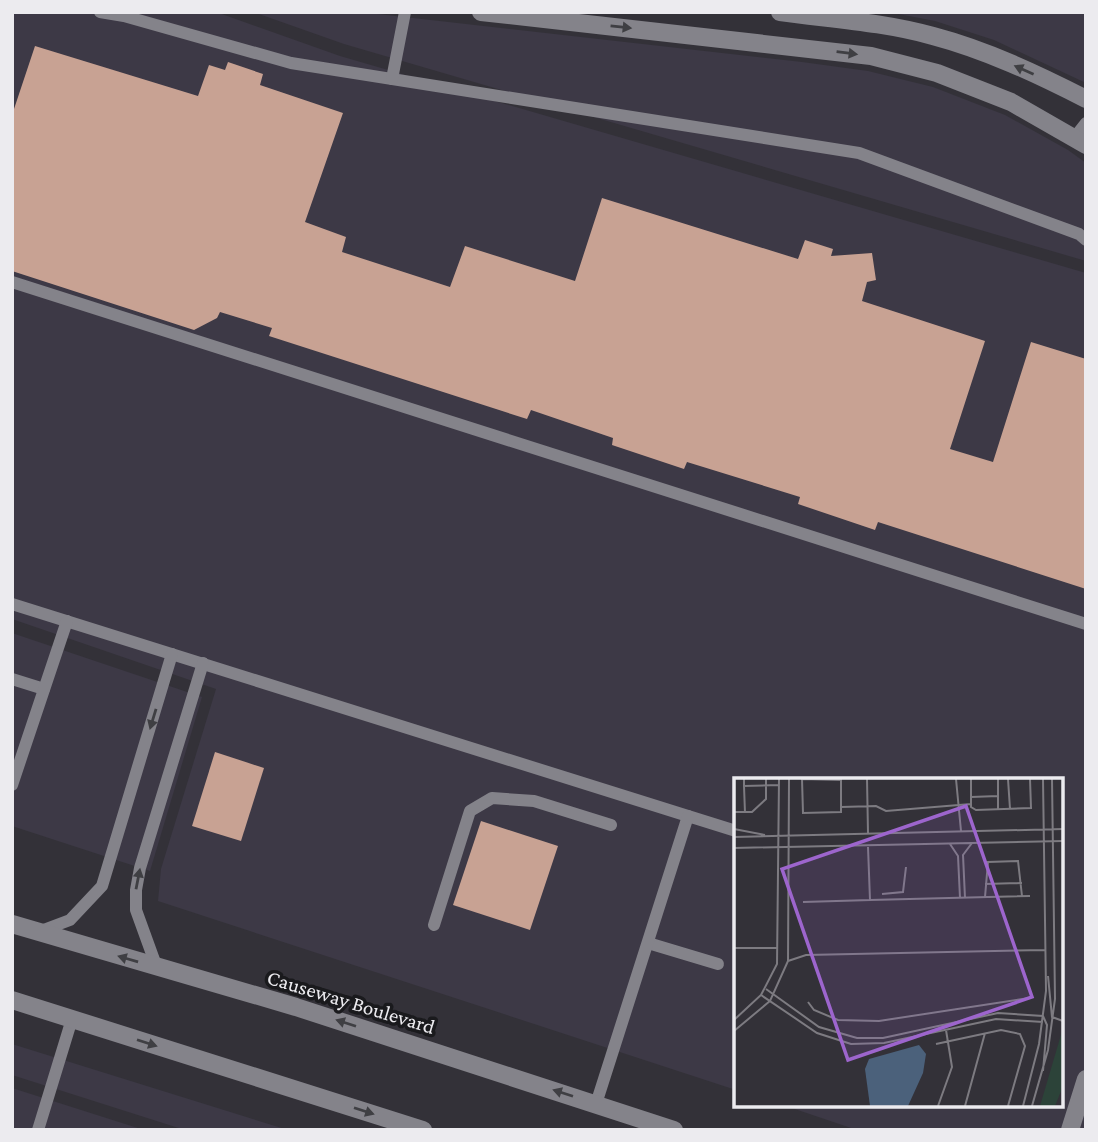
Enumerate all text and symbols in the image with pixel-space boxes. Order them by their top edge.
one-way arrow [611,22,633,33]
one-way arrow [837,48,859,59]
one-way arrow [1014,64,1034,76]
one-way arrow [147,708,158,730]
inset map [734,778,1063,1107]
one-way arrow [133,868,144,890]
one-way arrow [117,954,138,964]
street label: Causeway Boulevard [264,965,438,1039]
one-way arrow [336,1017,357,1028]
one-way arrow [137,1038,158,1048]
one-way arrow [552,1087,573,1098]
one-way arrow [354,1106,375,1117]

